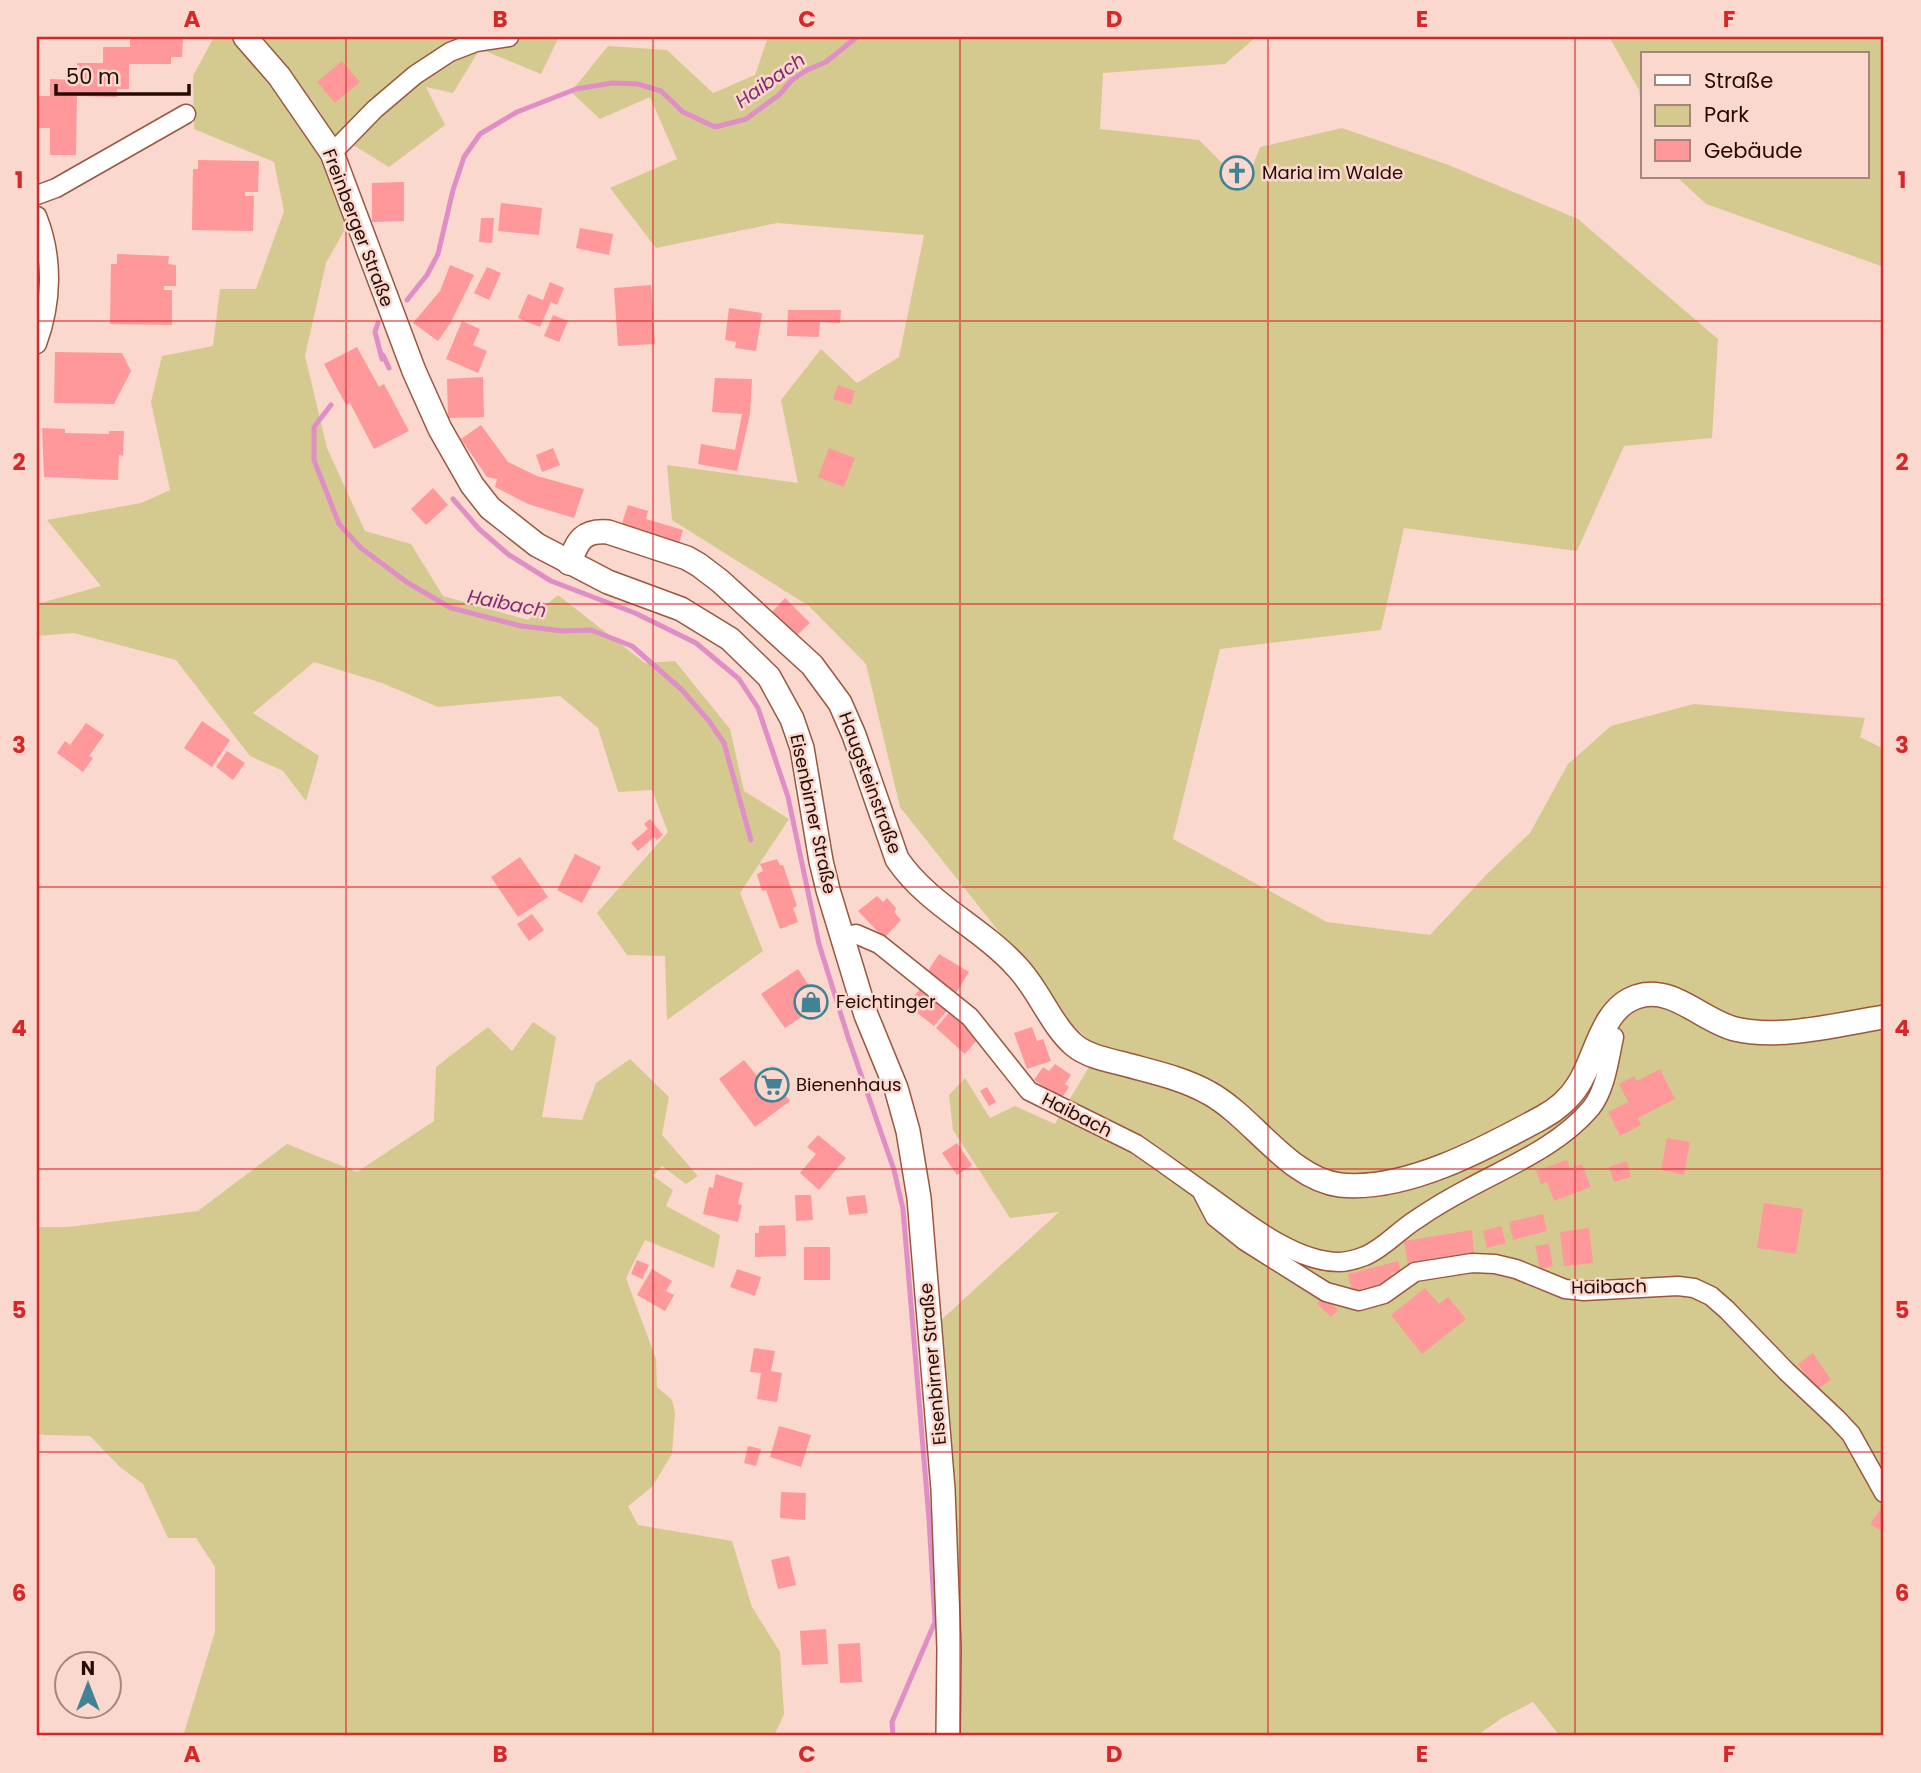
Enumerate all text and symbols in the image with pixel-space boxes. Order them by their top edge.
text: A [184,3,201,35]
text: B [492,3,508,35]
text: C [798,3,816,35]
text: D [1106,3,1122,35]
text: E [1416,3,1428,35]
text: F [1723,3,1735,35]
water label: Haibach [730,46,811,114]
scale bar [56,52,189,96]
legend [1641,52,1868,178]
text: 50 m [66,62,120,91]
text: Straße [1704,66,1773,95]
text: Park [1704,100,1749,129]
text: Gebäude [1704,136,1802,165]
street label: Freinberger Straße [317,145,400,310]
church icon: Maria im Walde [1218,154,1256,192]
place label: Maria im Walde [1262,160,1403,185]
text: 1 [15,164,23,196]
text: 1 [1898,164,1906,196]
text: 2 [12,446,26,478]
text: 2 [1895,446,1909,478]
water label: Haibach [465,583,549,624]
street label: Haugsteinstraße [833,708,908,857]
text: 3 [12,729,26,761]
text: 3 [1895,729,1909,761]
street label: Eisenbirner Straße [784,732,843,896]
shop icon: Feichtinger [792,983,830,1021]
place label: Feichtinger [836,989,936,1014]
text: 4 [11,1012,27,1044]
text: 4 [1894,1012,1910,1044]
supermarket icon: Bienenhaus [753,1066,791,1104]
place label: Bienenhaus [796,1072,901,1097]
street label: Haibach [1038,1086,1117,1143]
street label: Haibach [1571,1273,1647,1300]
street label: Eisenbirner Straße [913,1282,952,1446]
text: 5 [12,1294,26,1326]
text: 5 [1895,1294,1909,1326]
text: 6 [12,1577,26,1609]
text: 6 [1895,1577,1909,1609]
north arrow [52,1650,122,1720]
text: N [81,1655,95,1682]
text: A [184,1738,201,1770]
text: B [492,1738,508,1770]
text: C [798,1738,816,1770]
text: D [1106,1738,1122,1770]
text: E [1416,1738,1428,1770]
text: F [1723,1738,1735,1770]

